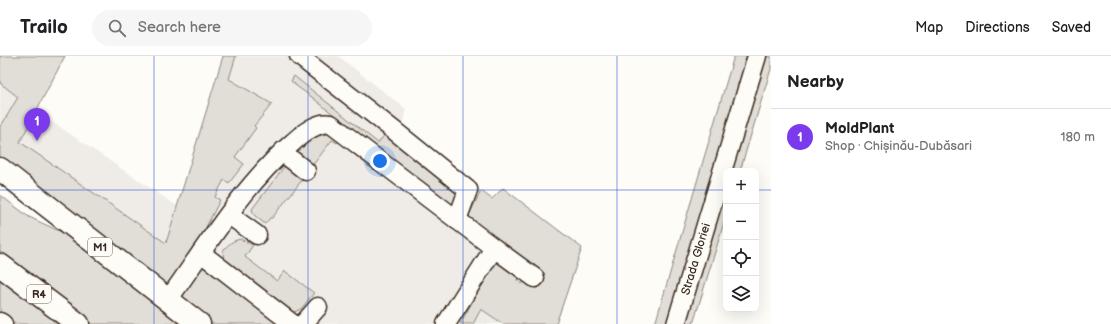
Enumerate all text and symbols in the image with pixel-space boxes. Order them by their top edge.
search box [92,10,372,46]
text: Trailo [20,16,68,39]
icon: search [106,17,128,39]
text: Search here [138,18,221,37]
text: Map [915,19,943,36]
text: Directions [965,19,1030,36]
text: Saved [1052,19,1091,36]
text: Nearby [787,72,844,92]
pin: 1 [24,108,50,141]
text: MoldPlant [825,119,894,138]
text: 1 [797,129,803,145]
text: 180 m [1060,129,1095,145]
text: Shop · Chișinău-Dubăsari [825,138,972,154]
your location [370,151,390,171]
map controls [723,168,759,312]
button: + [723,168,759,204]
button: − [723,204,759,240]
street label: Strada Gloriei [678,221,714,297]
road number: M1 [88,238,112,256]
button: locate [723,240,759,276]
button: layers [723,276,759,312]
road number: R4 [27,285,51,303]

